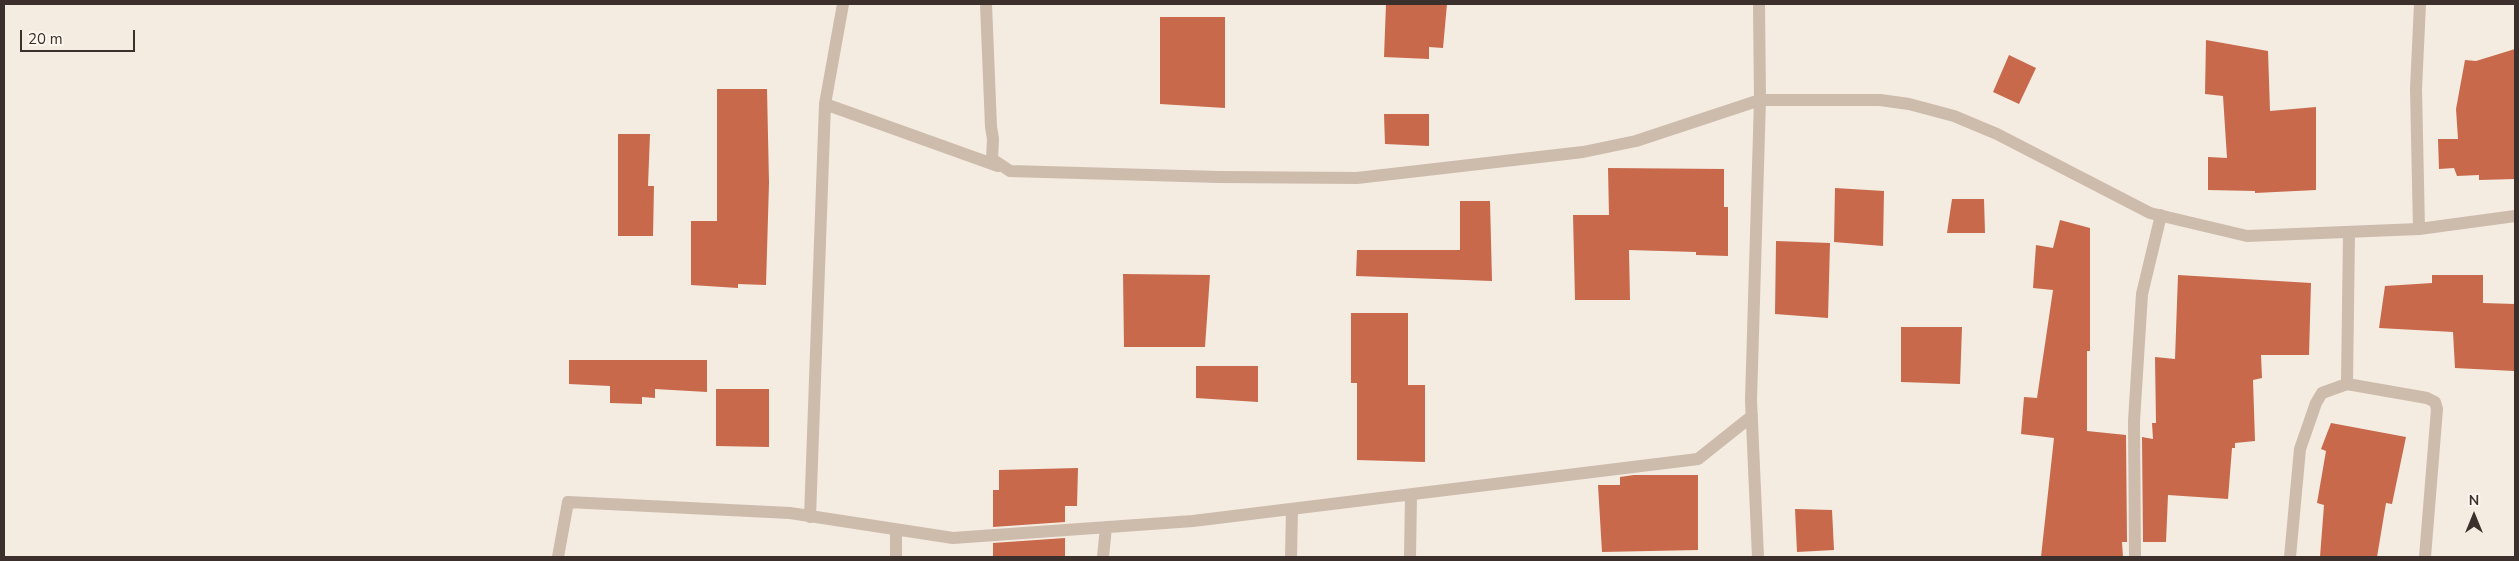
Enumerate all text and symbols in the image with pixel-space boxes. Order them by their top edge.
scale bar [22,20,138,52]
text: 20 m [28,29,63,49]
north arrow [2449,491,2499,541]
text: N [2469,491,2479,510]

